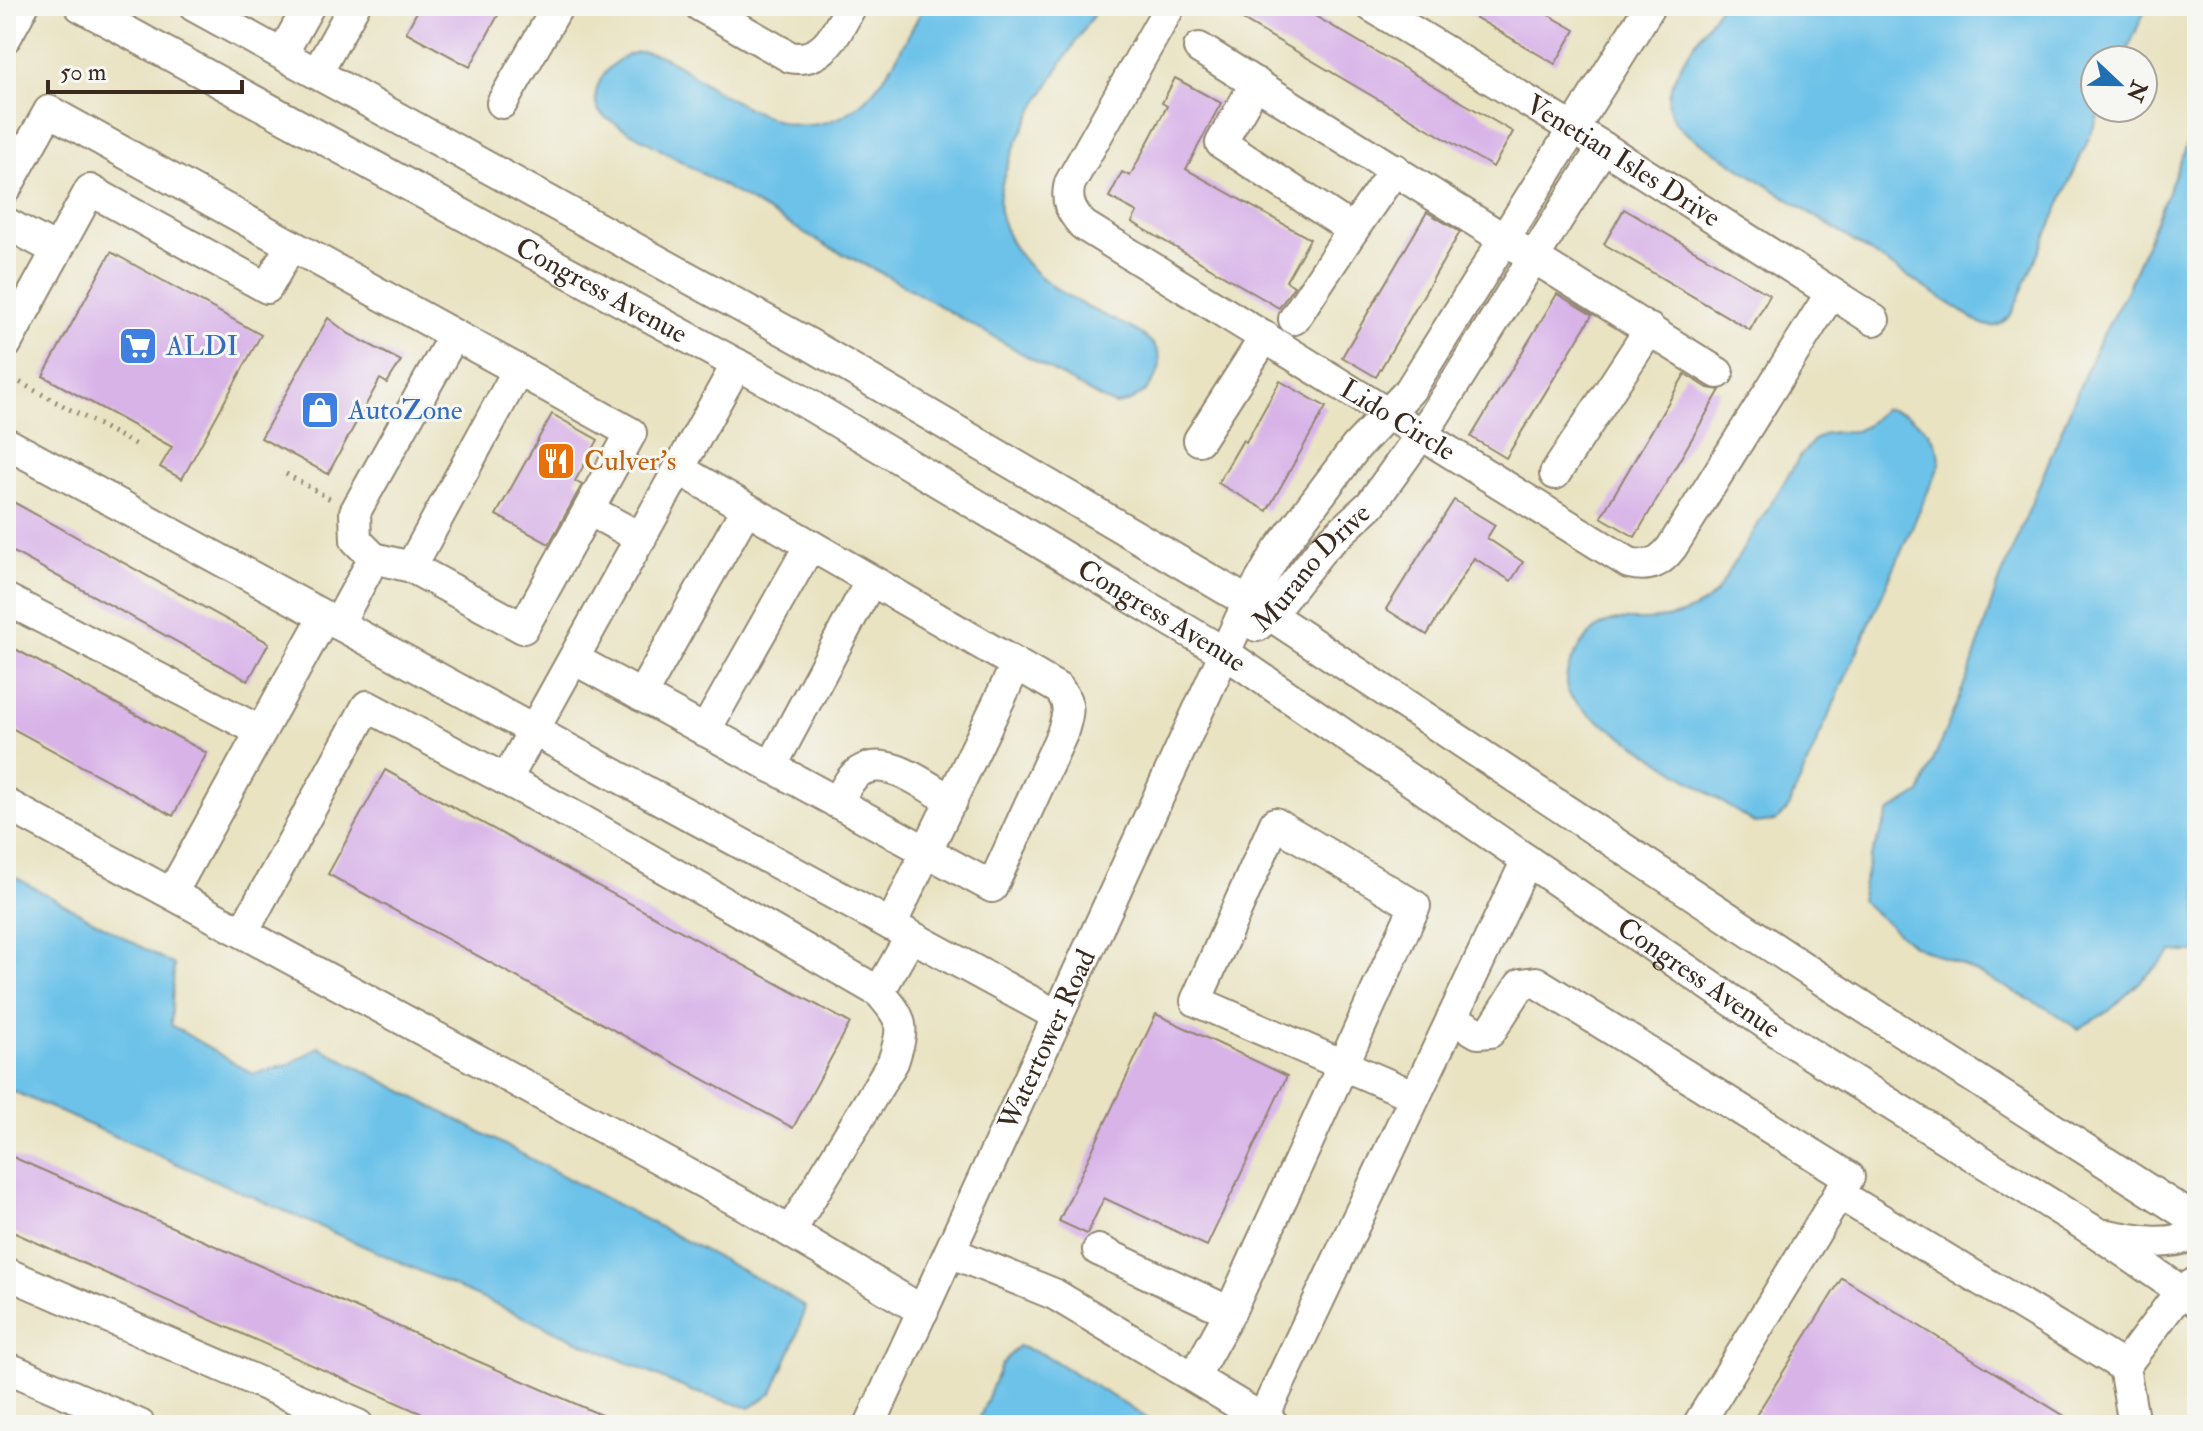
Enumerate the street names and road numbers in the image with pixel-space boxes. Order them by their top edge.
street label: Venetian Isles Drive [1520,87,1727,235]
street label: Congress Avenue [509,229,694,351]
street label: Lido Circle [1334,371,1462,469]
street label: Murano Drive [1245,496,1378,640]
street label: Congress Avenue [1071,552,1253,680]
street label: Congress Avenue [1610,910,1788,1046]
street label: Watertower Road [990,944,1104,1136]

